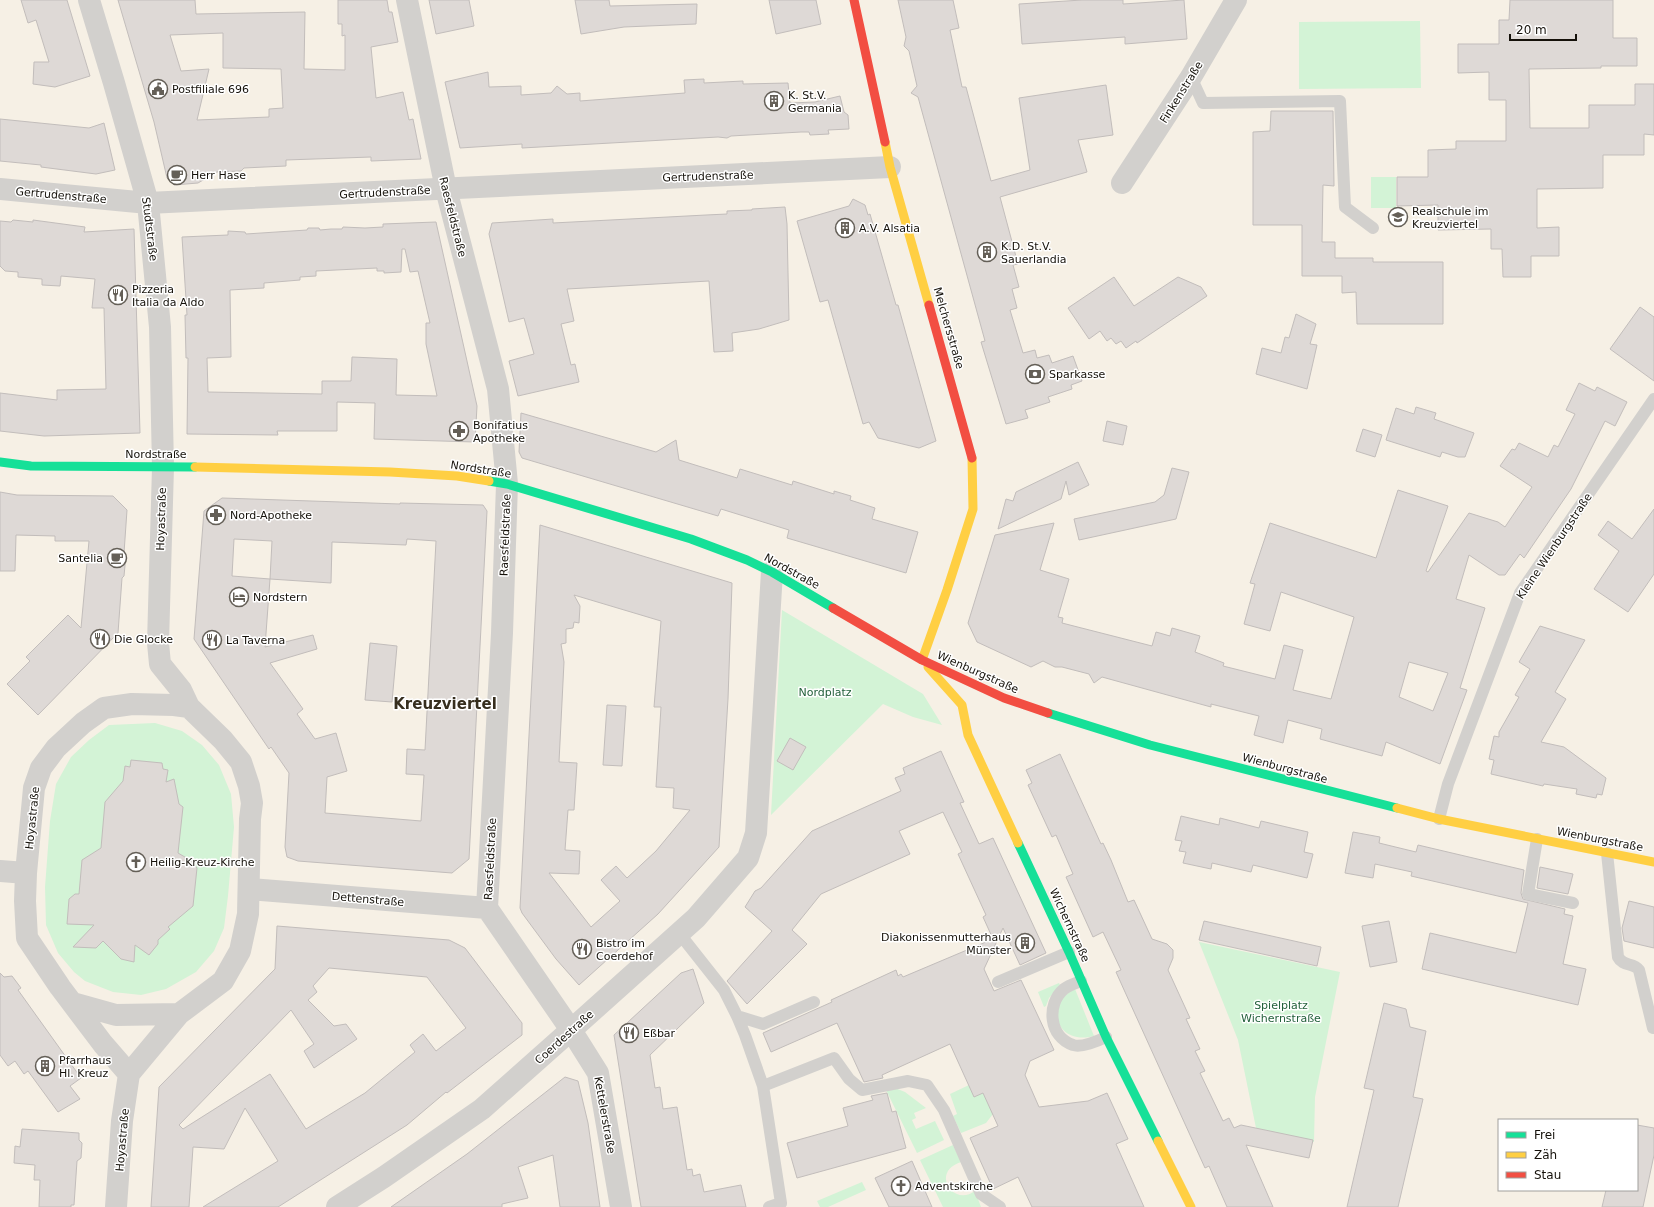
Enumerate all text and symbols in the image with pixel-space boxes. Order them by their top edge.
scale bar [1510,16,1576,42]
text: 20 m [1516,23,1547,37]
street label: Finkenstraße [1157,59,1206,126]
public building icon: Postfiliale 696 [147,78,169,100]
place label: Postfiliale 696 [172,83,249,96]
place label: K. St.V. Germania [788,89,842,115]
building icon: K. St.V. Germania [763,90,785,112]
cafe icon: Herr Hase [166,164,188,186]
street label: Gertrudenstraße [662,168,754,185]
place label: Herr Hase [191,169,246,182]
street label: Raesfeldstraße [436,176,469,259]
street label: Gertrudenstraße [339,184,431,201]
street label: Gertrudenstraße [15,185,107,206]
street label: Studtstraße [139,196,160,262]
place label: Realschule im Kreuzviertel [1412,205,1489,231]
school or university icon: Realschule im Kreuzviertel [1387,206,1409,228]
building icon: A.V. Alsatia [834,217,856,239]
place label: A.V. Alsatia [859,222,920,235]
place label: K.D. St.V. Sauerlandia [1001,240,1067,266]
building icon: K.D. St.V. Sauerlandia [976,241,998,263]
place label: Pizzeria Italia da Aldo [132,283,204,309]
restaurant icon: Pizzeria Italia da Aldo [107,284,129,306]
street label: Melchersstraße [931,286,966,371]
bank icon: Sparkasse [1024,363,1046,385]
place label: Sparkasse [1049,368,1106,381]
place label: Bonifatius Apotheke [473,419,528,445]
pharmacy icon: Bonifatius Apotheke [448,420,470,442]
street label: Nordstraße [125,448,187,461]
street label: Nordstraße [450,458,512,481]
street label: Hoyastraße [154,487,169,551]
street label: Kleine Wienburgstraße [1514,491,1595,602]
street label: Raesfeldstraße [498,493,513,576]
pharmacy icon: Nord-Apotheke [205,504,227,526]
place label: Nord-Apotheke [230,509,312,522]
cafe icon: Santelia [106,547,128,569]
street label: Nordstraße [762,551,822,592]
place label: Santelia [58,552,103,565]
hotel icon: Nordstern [228,586,250,608]
place label: Nordstern [253,591,307,604]
restaurant icon: Die Glocke [89,628,111,650]
restaurant icon: La Taverna [201,629,223,651]
place label: Die Glocke [114,633,173,646]
place label: La Taverna [226,634,285,647]
street label: Wienburgstraße [935,649,1021,696]
park label: Nordplatz [798,686,852,699]
district label: Kreuzviertel [393,695,497,713]
street label: Wienburgstraße [1241,751,1329,786]
street label: Hoyastraße [23,786,42,850]
street label: Raesfeldstraße [482,817,499,900]
street label: Wienburgstraße [1556,825,1644,854]
church icon: Heilig-Kreuz-Kirche [125,851,147,873]
place label: Heilig-Kreuz-Kirche [150,856,255,869]
street label: Wichernstraße [1047,886,1092,964]
street label: Dettenstraße [331,890,405,909]
place label: Diakonissenmutterhaus Münster [881,931,1011,957]
building icon: Diakonissenmutterhaus Münster [1014,932,1036,954]
place label: Bistro im Coerdehof [596,937,654,963]
restaurant icon: Bistro im Coerdehof [571,938,593,960]
park label: Spielplatz Wichernstraße [1241,999,1321,1025]
street label: Coerdestraße [532,1008,596,1067]
restaurant icon: Eßbar [618,1022,640,1044]
place label: Eßbar [643,1027,676,1040]
place label: Pfarrhaus Hl. Kreuz [59,1054,112,1080]
building icon: Pfarrhaus Hl. Kreuz [34,1055,56,1077]
street label: Kettelerstraße [591,1075,618,1155]
street label: Hoyastraße [113,1108,132,1172]
legend [1498,1119,1638,1191]
text: Frei [1534,1128,1555,1142]
text: Zäh [1534,1148,1557,1162]
text: Stau [1534,1168,1561,1182]
church icon: Adventskirche [890,1175,912,1197]
place label: Adventskirche [915,1180,993,1193]

